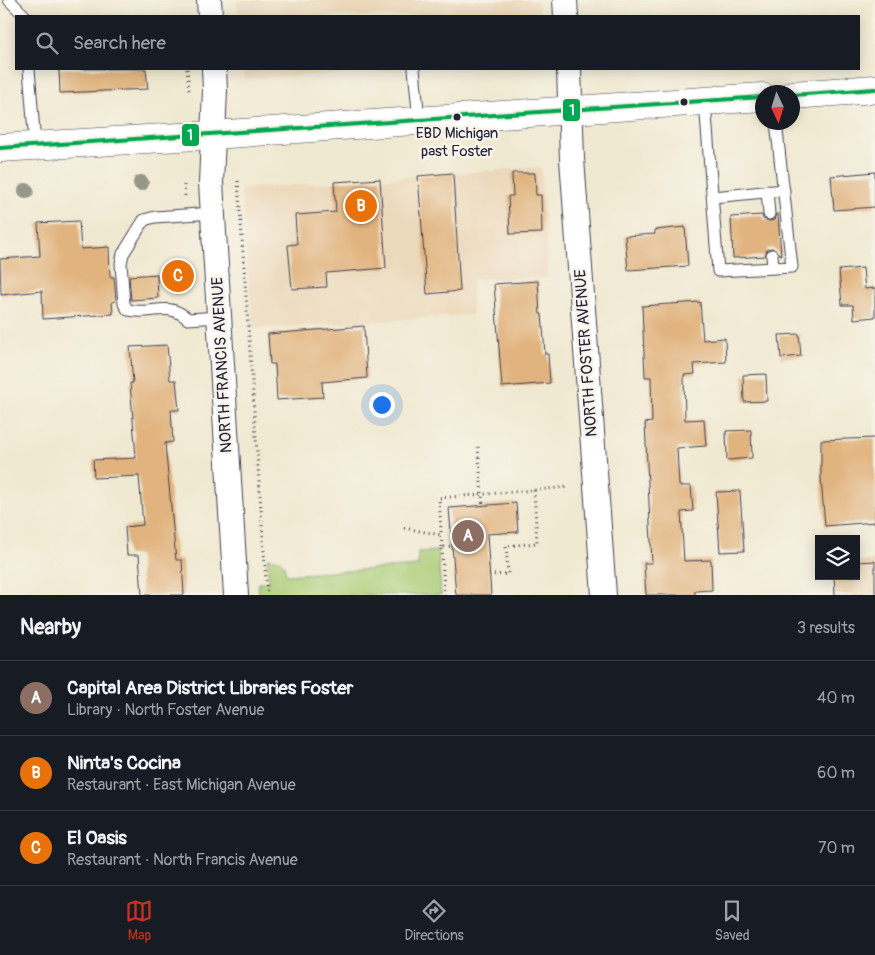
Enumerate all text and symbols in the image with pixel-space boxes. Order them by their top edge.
search box [15,15,860,70]
icon: search [33,29,61,57]
text: Search here [73,31,166,55]
north arrow [755,85,800,130]
unlabelled marker [679,97,689,107]
line badge: 1 [562,98,581,122]
text: 1 [569,102,575,119]
marker: EBD Michigan past Foster [452,112,462,122]
line badge: 1 [181,123,200,147]
place label: EBD Michigan past Foster [416,124,498,161]
text: 1 [187,127,193,144]
pin: B [345,187,377,225]
pin: C [162,257,194,295]
street label: NORTH FOSTER AVENUE [570,268,602,438]
street label: NORTH FRANCIS AVENUE [207,276,237,454]
your location [369,392,395,418]
pin: A [452,517,484,555]
map controls [815,535,860,580]
button: layers [815,535,860,580]
text: Nearby [20,614,81,641]
text: 3 results [797,618,855,638]
text: Capital Area District Libraries Foster [67,676,353,700]
text: A [31,688,41,708]
text: 40 m [817,688,855,708]
text: Library · North Foster Avenue [67,700,264,720]
text: Ninta's Cocina [67,751,181,775]
text: B [31,763,41,783]
text: 60 m [817,763,855,783]
text: Restaurant · East Michigan Avenue [67,775,296,795]
text: El Oasis [67,826,127,850]
text: C [31,838,41,858]
text: 70 m [818,838,855,858]
text: Restaurant · North Francis Avenue [67,850,298,870]
tab: Map [125,897,153,944]
tab: Directions [404,897,464,944]
tab: Saved [715,897,750,944]

